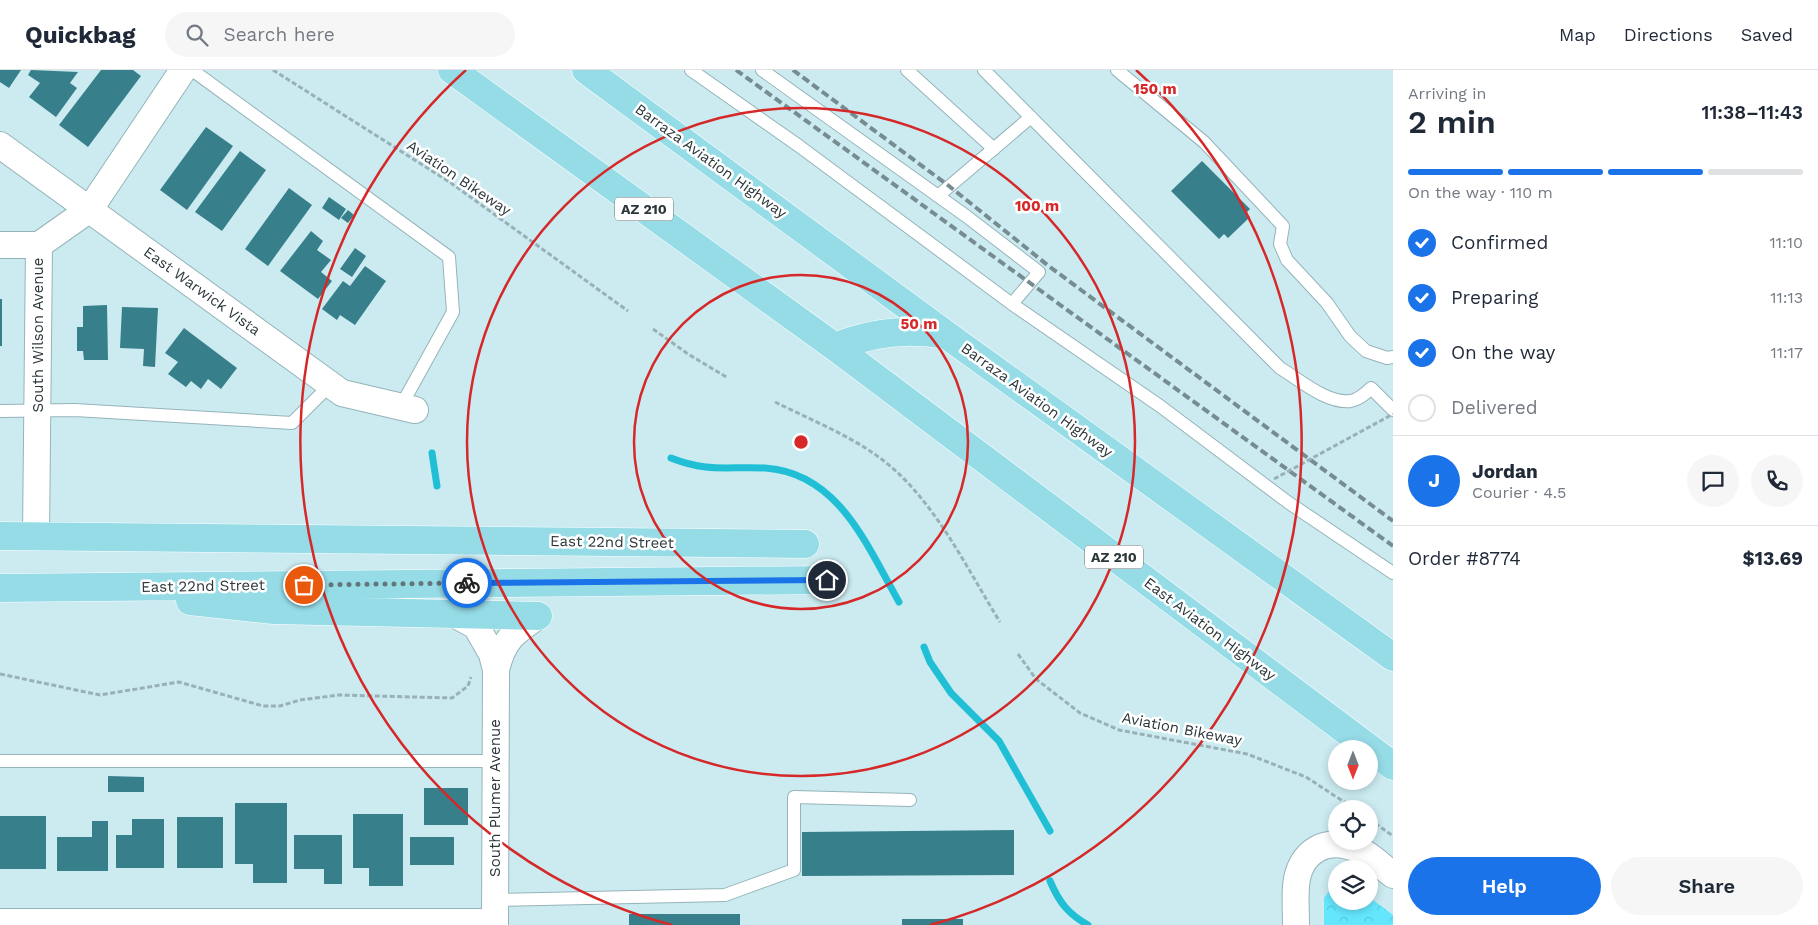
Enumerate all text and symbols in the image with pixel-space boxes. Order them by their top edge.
search box [165,12,515,57]
text: Quickbag [25,21,135,49]
icon: search [183,21,211,49]
text: Search here [223,23,335,46]
text: Map [1559,24,1596,45]
text: Directions [1624,24,1713,45]
text: Saved [1741,24,1793,45]
text: 150 m [1133,80,1177,98]
text: Arriving in [1408,84,1486,103]
street label: Barraza Aviation Highway [632,100,790,222]
text: 11:38–11:43 [1702,101,1803,124]
text: 2 min [1408,103,1496,141]
street label: Aviation Bikeway [404,137,515,220]
text: On the way · 110 m [1408,183,1553,202]
text: 100 m [1015,197,1059,215]
road number: AZ 210 [615,198,673,220]
icon: check [1408,229,1436,257]
text: Confirmed [1451,231,1548,254]
text: 11:10 [1770,233,1803,252]
street label: East Warwick Vista [140,243,264,340]
street label: South Wilson Avenue [29,258,47,412]
icon: check [1408,284,1436,312]
text: Preparing [1451,286,1538,309]
text: 11:13 [1770,288,1803,307]
text: 50 m [901,315,937,333]
street label: Barraza Aviation Highway [958,339,1116,461]
icon: check [1408,339,1436,367]
text: On the way [1451,341,1555,364]
text: 11:17 [1771,343,1803,362]
text: Delivered [1451,396,1538,419]
centre of rings [792,433,810,451]
button: chat [1687,455,1739,507]
button: phone [1751,455,1803,507]
text: Jordan [1472,460,1538,483]
text: J [1428,469,1440,492]
text: Courier · 4.5 [1472,483,1566,502]
street label: East 22nd Street [550,532,675,552]
road number: AZ 210 [1085,546,1143,568]
text: Order #8774 [1408,547,1521,570]
text: $13.69 [1743,547,1803,570]
courier [442,558,492,608]
pin [806,559,848,601]
pin [283,564,325,606]
icon: home [813,566,841,594]
icon: bike [453,569,481,597]
icon: bag [290,571,318,599]
street label: East Aviation Highway [1141,574,1280,685]
street label: East 22nd Street [141,576,266,596]
street label: Aviation Bikeway [1121,709,1244,749]
street label: South Plumer Avenue [486,719,504,877]
north arrow [1328,740,1378,790]
map controls [1328,740,1378,910]
button: locate [1328,800,1378,850]
button: Help [1408,857,1601,915]
button: Share [1611,857,1803,915]
button: layers [1328,860,1378,910]

